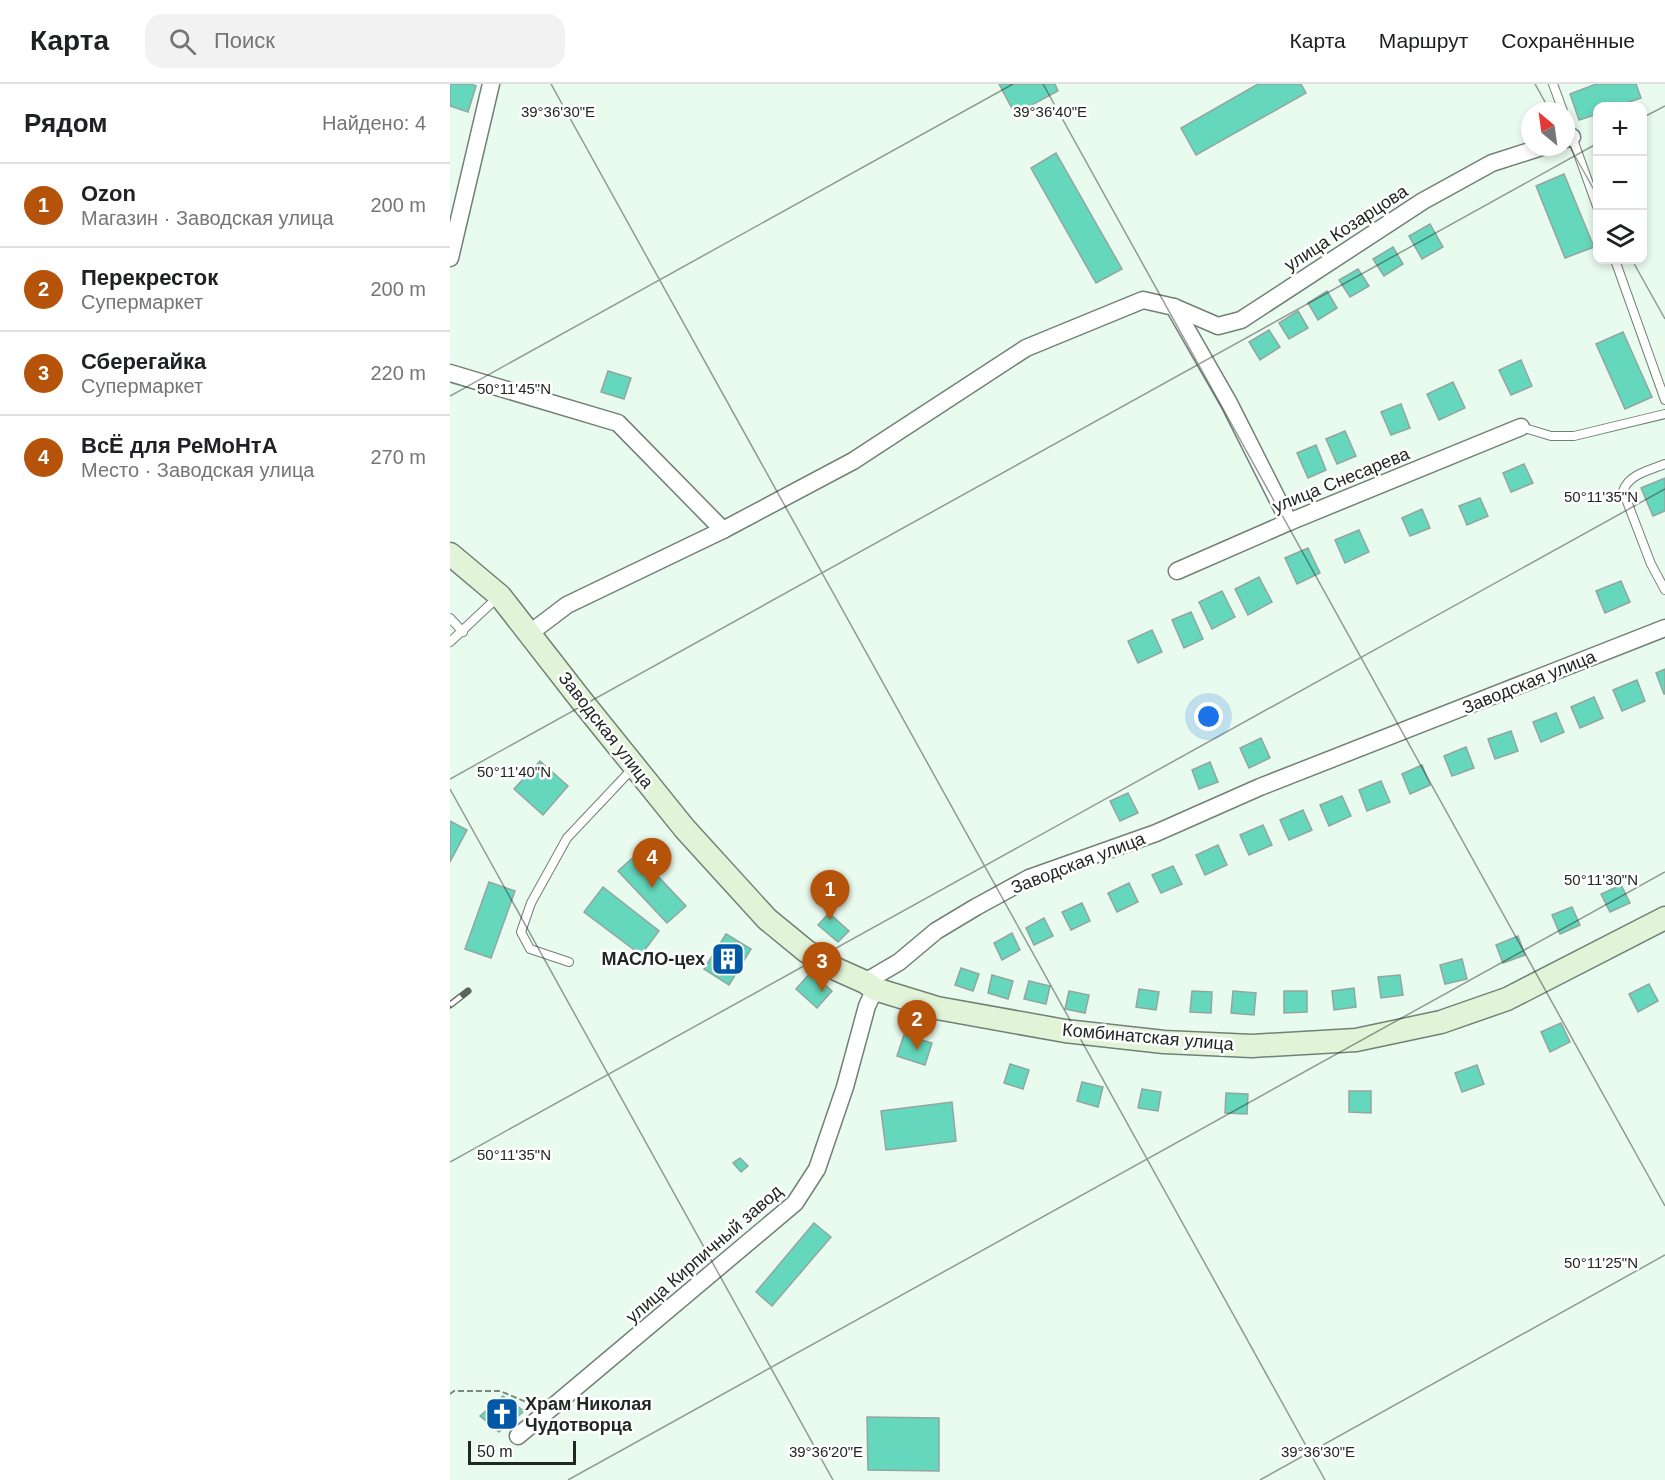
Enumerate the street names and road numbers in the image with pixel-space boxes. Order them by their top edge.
street label: улица Козарцова [1281,180,1412,275]
street label: улица Снесарева [1270,443,1413,517]
street label: Заводская улица [1459,646,1599,718]
street label: Заводская улица [554,668,658,793]
street label: Заводская улица [1008,828,1149,898]
street label: Комбинатская улица [1061,1020,1236,1055]
street label: улица Кирпичный завод [622,1181,786,1327]

